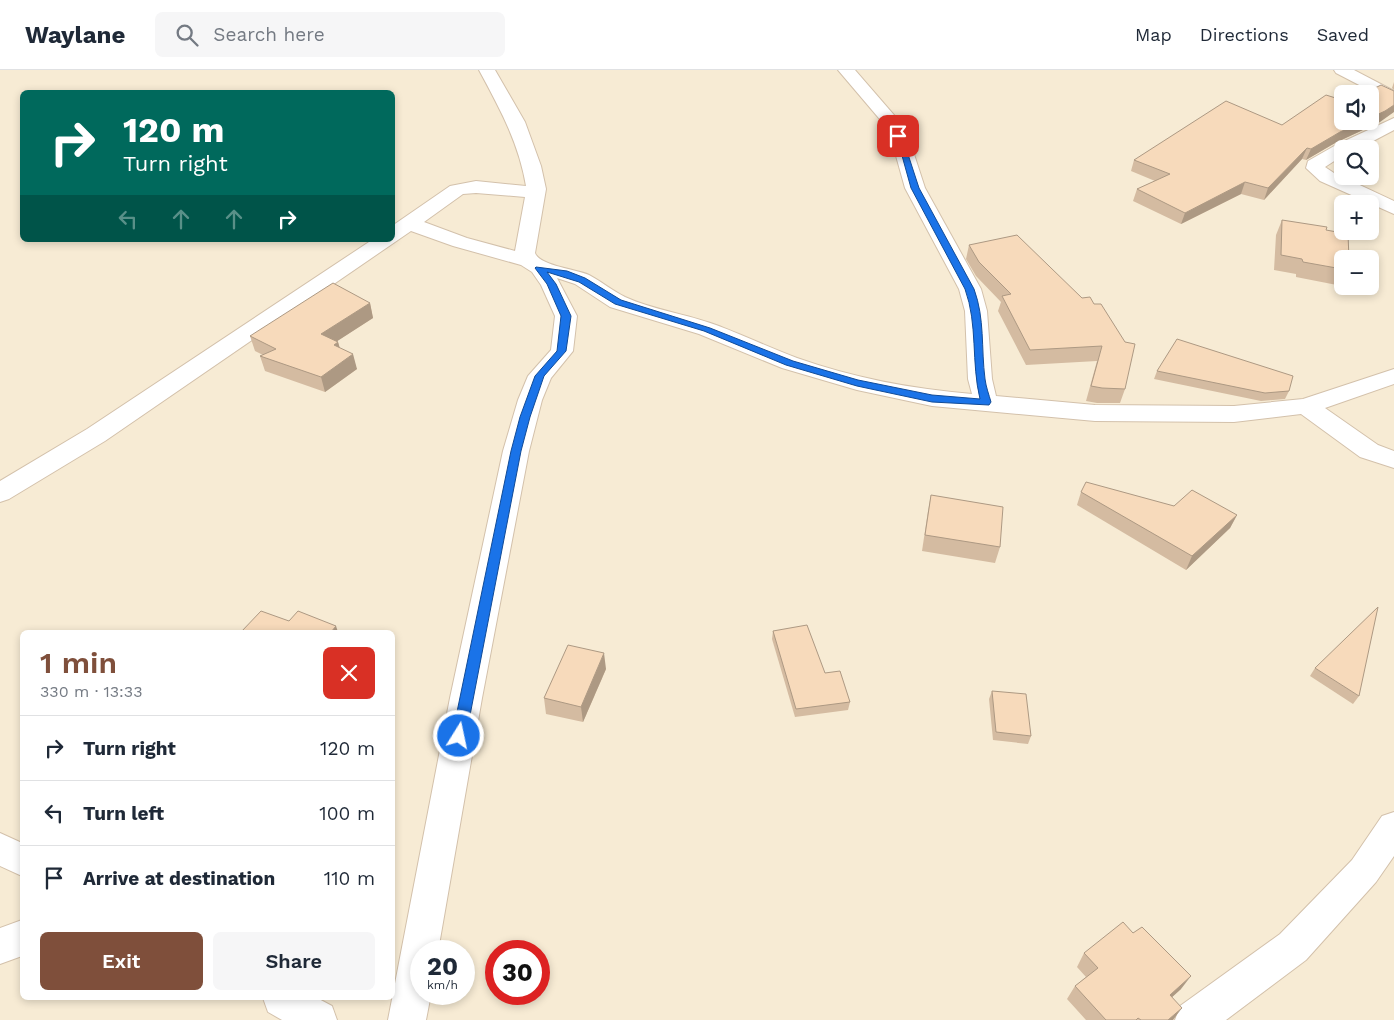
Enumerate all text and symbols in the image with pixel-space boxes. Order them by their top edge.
search box [155,12,505,57]
text: Waylane [25,21,125,49]
icon: search [173,21,201,49]
text: Search here [213,23,325,46]
text: Map [1135,24,1172,45]
text: Directions [1200,24,1289,45]
text: Saved [1317,24,1369,45]
map controls [1334,85,1379,295]
button: sound [1334,85,1379,130]
text: 120 m [123,109,224,151]
icon: right [40,110,105,175]
pin [877,115,919,157]
icon: arrive [884,122,912,150]
button: search [1334,140,1379,185]
text: Turn right [123,151,228,176]
button: + [1334,195,1379,240]
icon: left [114,205,142,233]
icon: ahead [167,205,195,233]
icon: ahead [220,205,248,233]
icon: right [273,205,301,233]
button: − [1334,250,1379,295]
text: 1 min [40,645,117,680]
button: close [323,647,375,699]
text: 330 m · 13:33 [40,682,142,701]
position arrow [432,709,484,761]
icon: right [40,734,68,762]
text: Turn right [83,737,176,760]
text: 120 m [320,737,375,760]
icon: left [40,799,68,827]
text: Turn left [83,802,164,825]
text: 100 m [319,802,375,825]
icon: arrive [40,864,68,892]
text: Arrive at destination [83,867,275,890]
text: 110 m [324,867,375,890]
button: Exit [40,932,203,990]
button: Share [213,932,375,990]
speed limit sign: 30 [485,940,550,1005]
text: 20 [427,952,458,981]
text: km/h [427,978,458,992]

